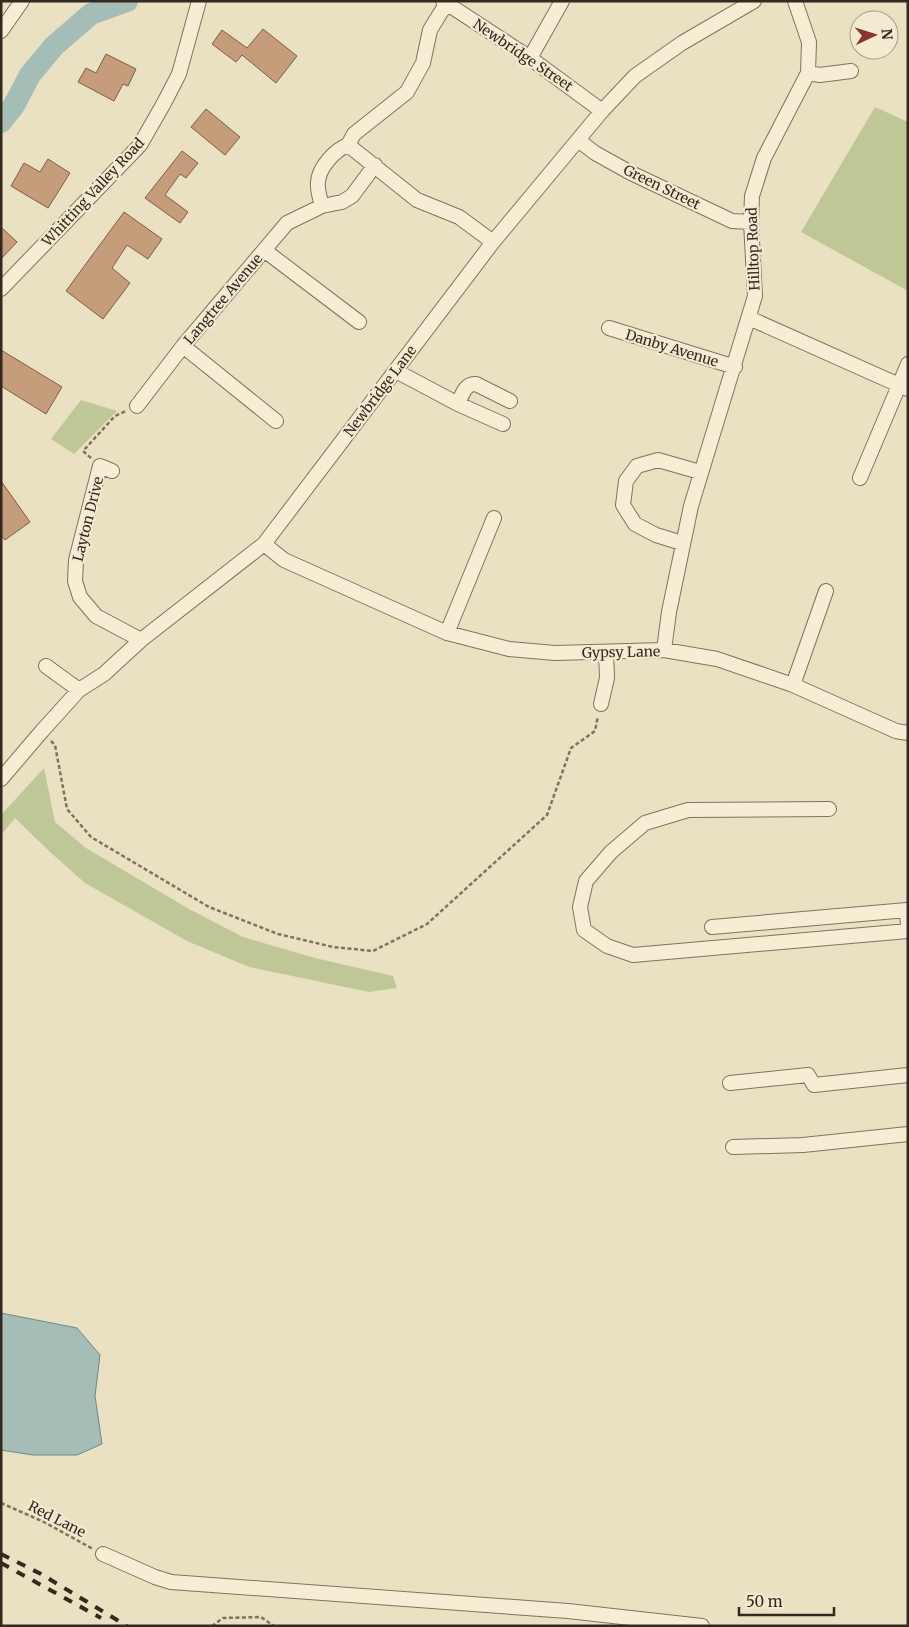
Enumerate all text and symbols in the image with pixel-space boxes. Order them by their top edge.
north arrow [849,10,899,60]
street label: Newbridge Street [470,15,577,95]
text: N [878,28,896,40]
street label: Whitting Valley Road [37,134,148,251]
street label: Green Street [621,161,704,214]
street label: Hilltop Road [743,206,763,291]
street label: Langtree Avenue [180,250,266,348]
street label: Danby Avenue [623,325,721,371]
street label: Newbridge Lane [340,342,420,440]
street label: Layton Drive [69,475,107,563]
street label: Gypsy Lane [582,642,660,662]
street label: Red Lane [25,1497,89,1541]
scale bar [739,1584,834,1616]
text: 50 m [746,1592,783,1611]

